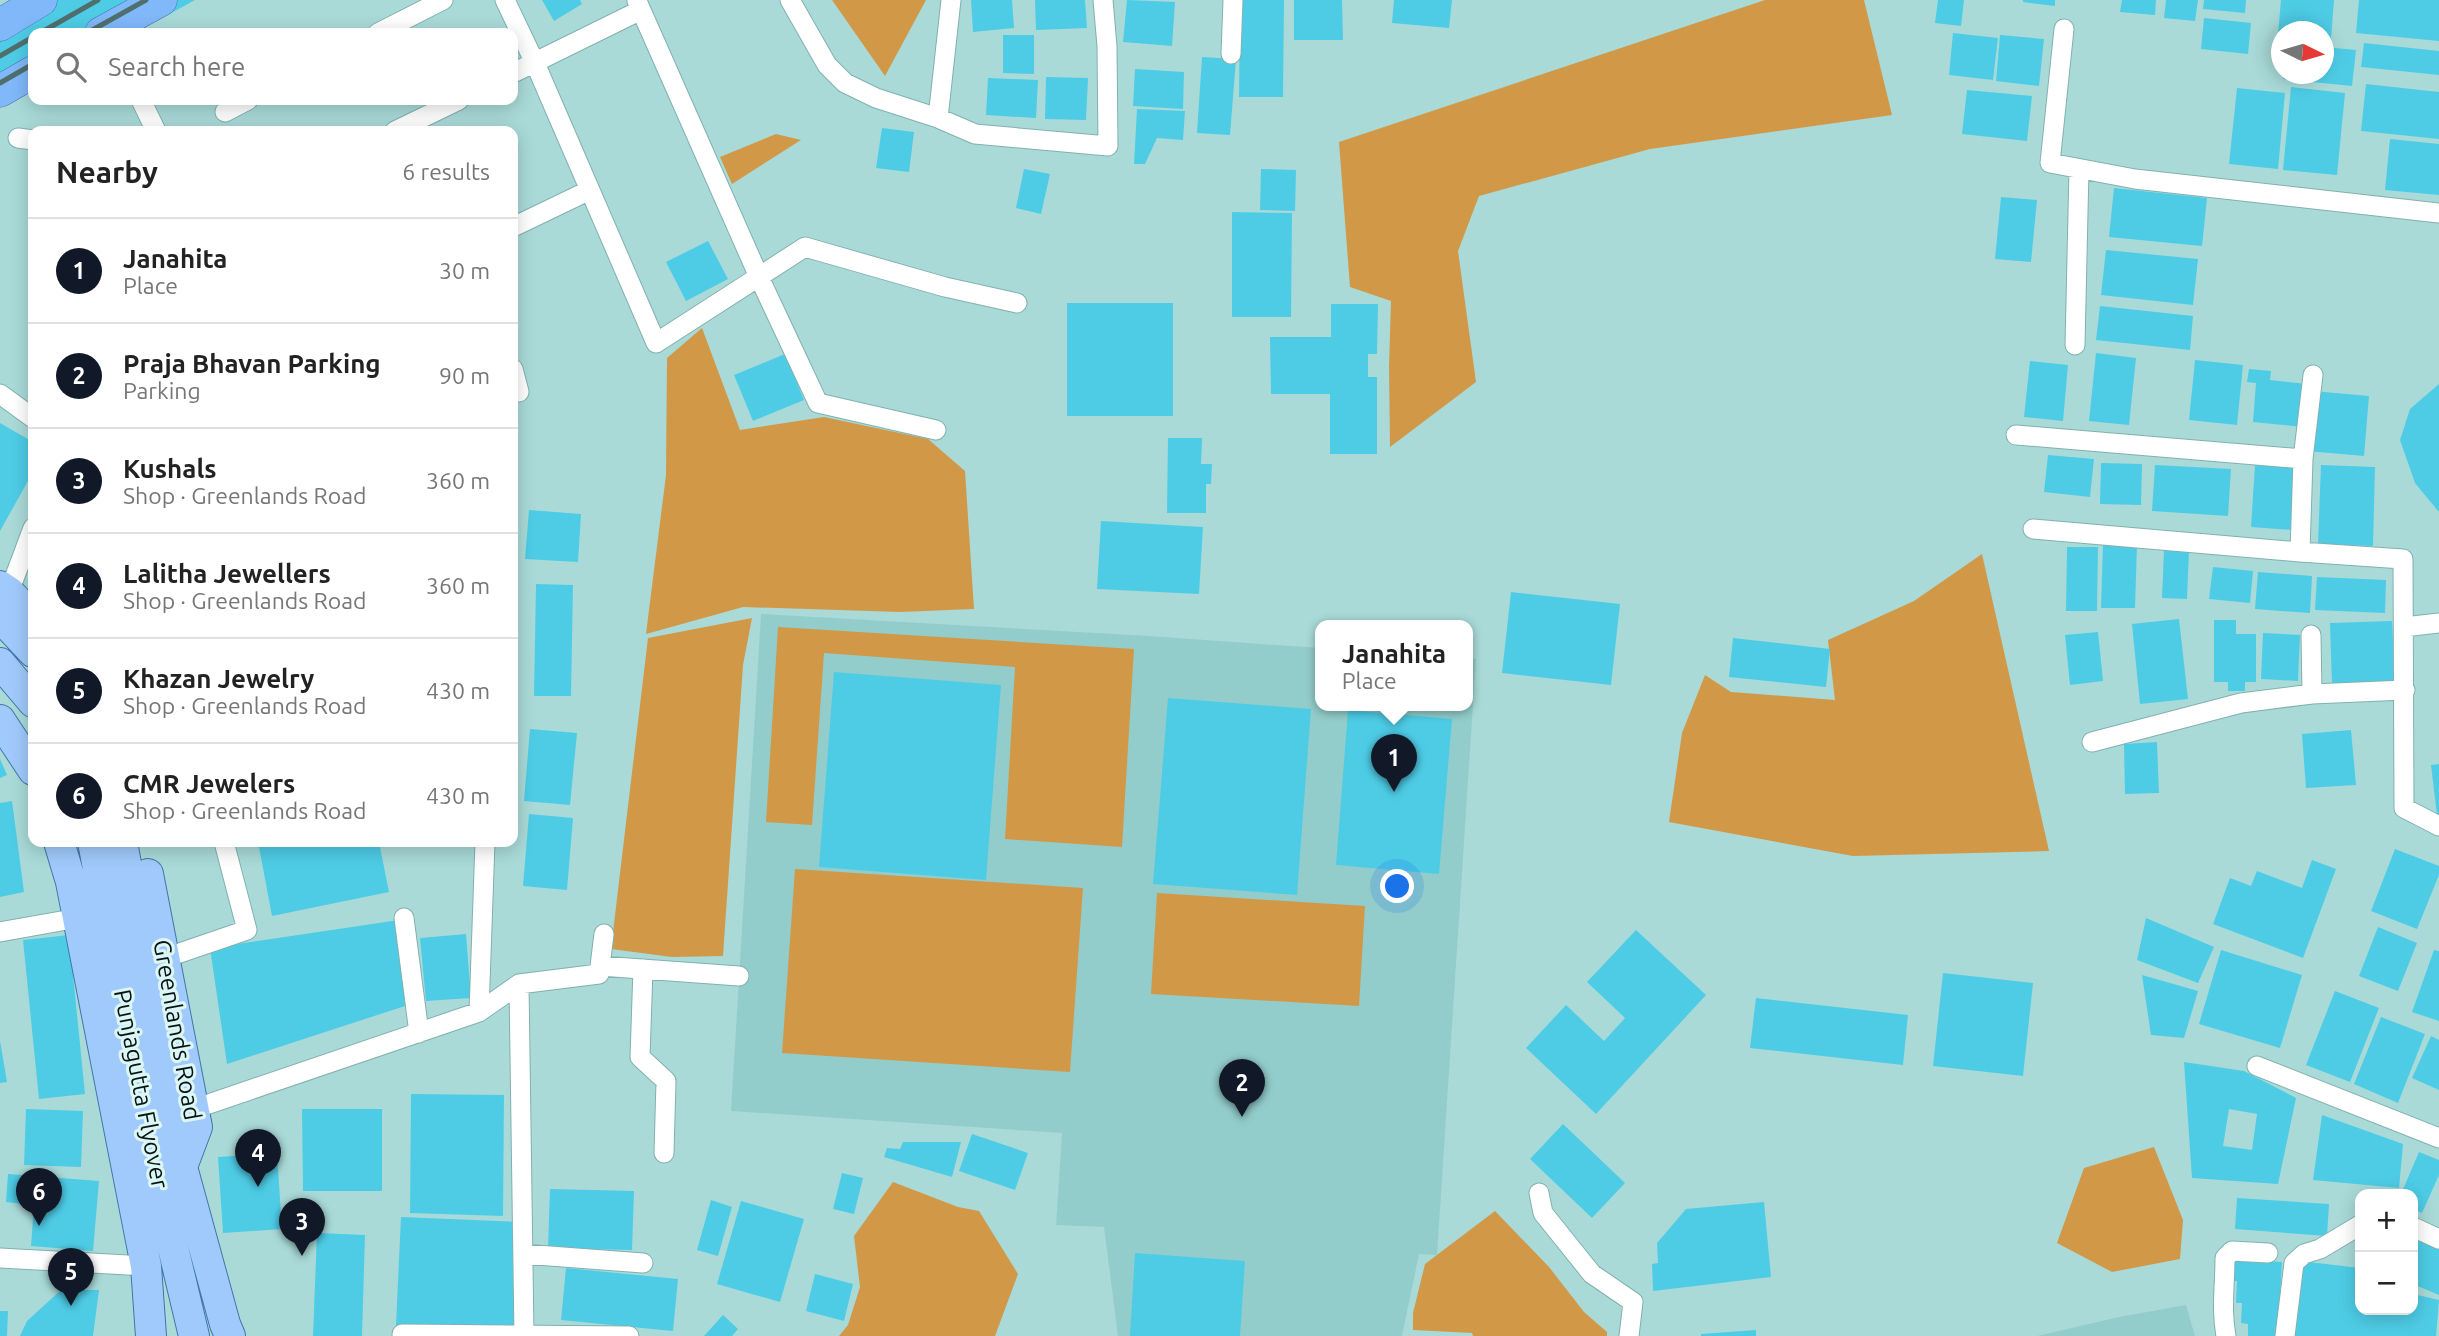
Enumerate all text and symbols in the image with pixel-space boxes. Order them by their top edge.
north arrow [2271,21,2334,84]
search box [28,28,518,105]
icon: search [52,48,90,86]
text: Search here [108,52,245,81]
text: Nearby [56,155,158,189]
text: 6 results [402,159,490,184]
text: Janahita [123,244,227,273]
text: 1 [73,258,85,283]
text: 30 m [439,258,490,283]
text: Place [123,273,178,298]
text: Praja Bhavan Parking [123,349,381,378]
text: 2 [73,363,85,388]
text: 90 m [439,363,490,388]
text: Parking [123,378,201,403]
text: Kushals [123,454,217,483]
text: 3 [73,468,85,493]
text: 360 m [426,468,490,493]
text: Shop · Greenlands Road [123,483,367,508]
text: Lalitha Jewellers [123,559,331,588]
text: 4 [73,573,85,598]
text: 360 m [426,573,490,598]
text: Shop · Greenlands Road [123,588,367,613]
popup [1315,620,1473,711]
text: Janahita [1342,639,1446,668]
text: Khazan Jewelry [123,664,314,693]
text: Place [1342,668,1397,693]
text: 5 [73,678,85,703]
text: 430 m [426,678,490,703]
text: Shop · Greenlands Road [123,693,367,718]
pin: 1 [1371,734,1417,792]
text: CMR Jewelers [123,769,295,798]
text: 6 [73,783,85,808]
text: 430 m [426,783,490,808]
text: Shop · Greenlands Road [123,798,367,823]
your location [1380,869,1414,903]
street label: Greenlands Road [148,938,207,1122]
street label: Punjagutta Flyover [109,987,174,1191]
pin: 2 [1219,1059,1265,1117]
pin: 4 [235,1129,281,1187]
pin: 6 [16,1168,62,1226]
map controls [2355,1189,2418,1315]
button: + [2355,1189,2418,1252]
pin: 3 [279,1198,325,1256]
pin: 5 [48,1248,94,1306]
button: − [2355,1252,2418,1315]

